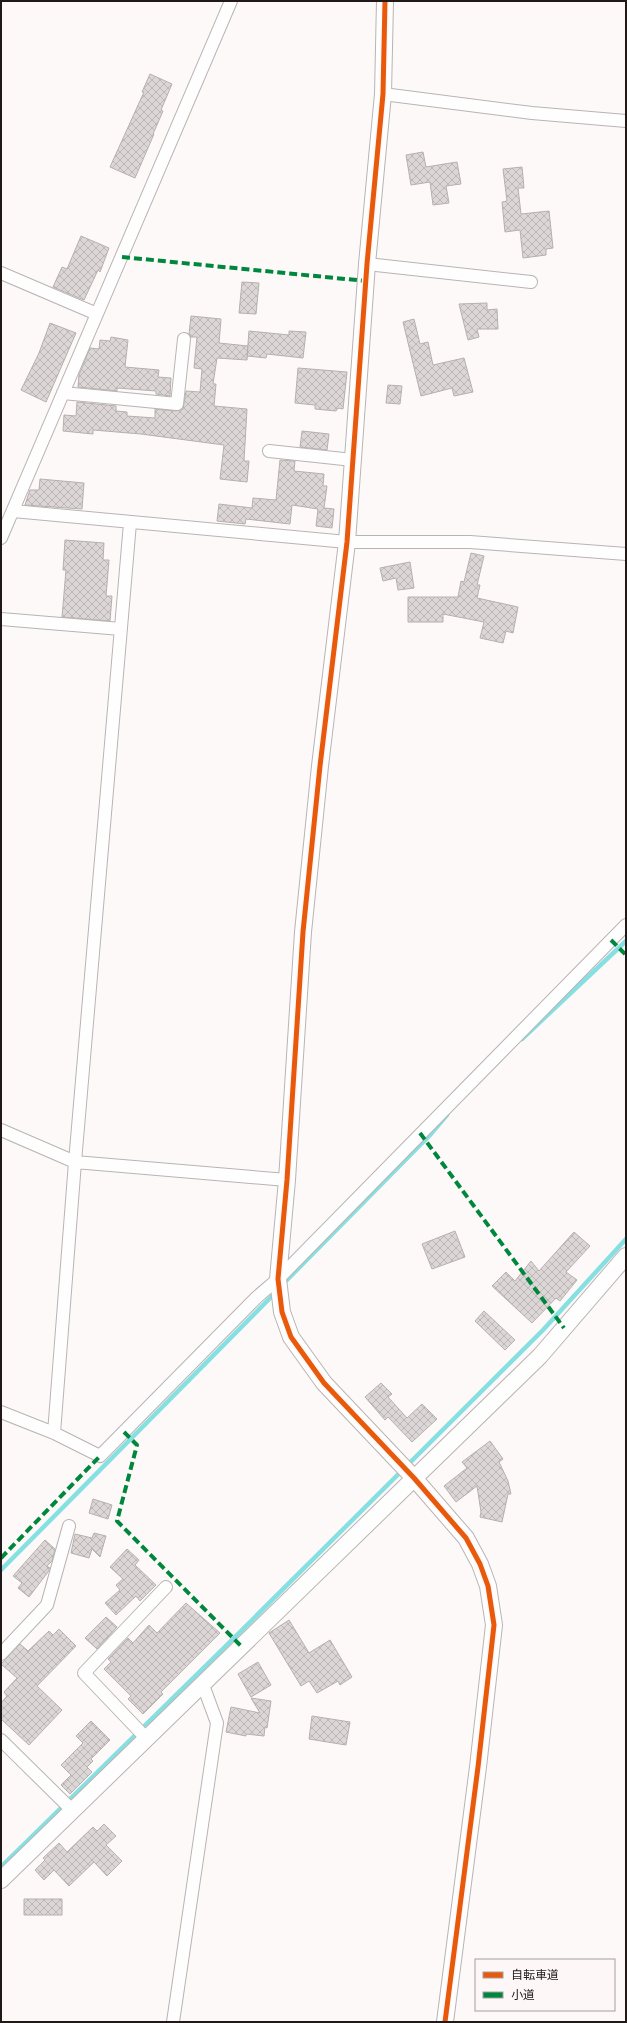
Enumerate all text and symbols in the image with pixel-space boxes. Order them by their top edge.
legend [475,1959,615,2011]
text: 自転車道 [511,1968,559,1982]
text: 小道 [511,1988,535,2002]

